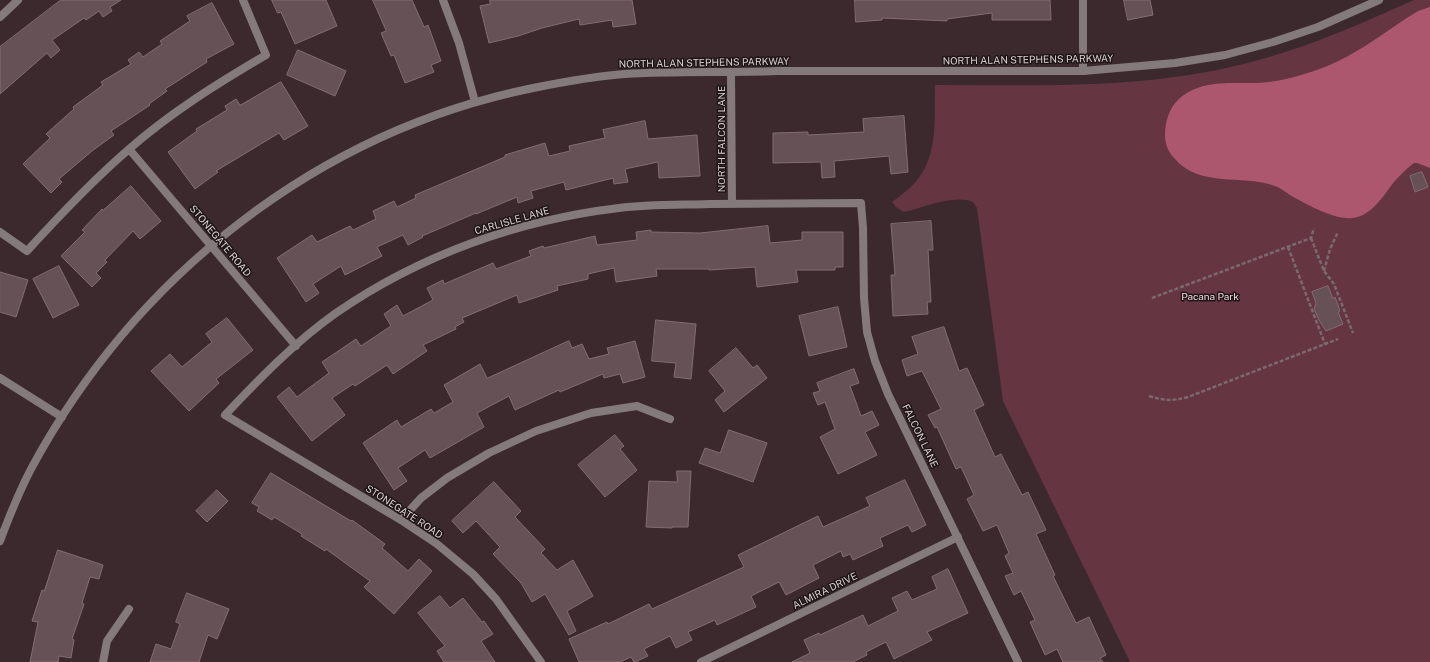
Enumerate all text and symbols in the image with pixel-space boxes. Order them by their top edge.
street label: NORTH ALAN STEPHENS PARKWAY [943,53,1113,67]
street label: NORTH ALAN STEPHENS PARKWAY [619,56,789,70]
street label: NORTH FALCON LANE [716,86,728,192]
street label: STONEGATE ROAD [187,203,253,279]
street label: CARLISLE LANE [473,205,551,237]
park label: Pacana Park [1181,291,1239,303]
street label: FALCON LANE [899,402,941,470]
street label: STONEGATE ROAD [363,483,445,541]
street label: ALMIRA DRIVE [791,570,859,612]

